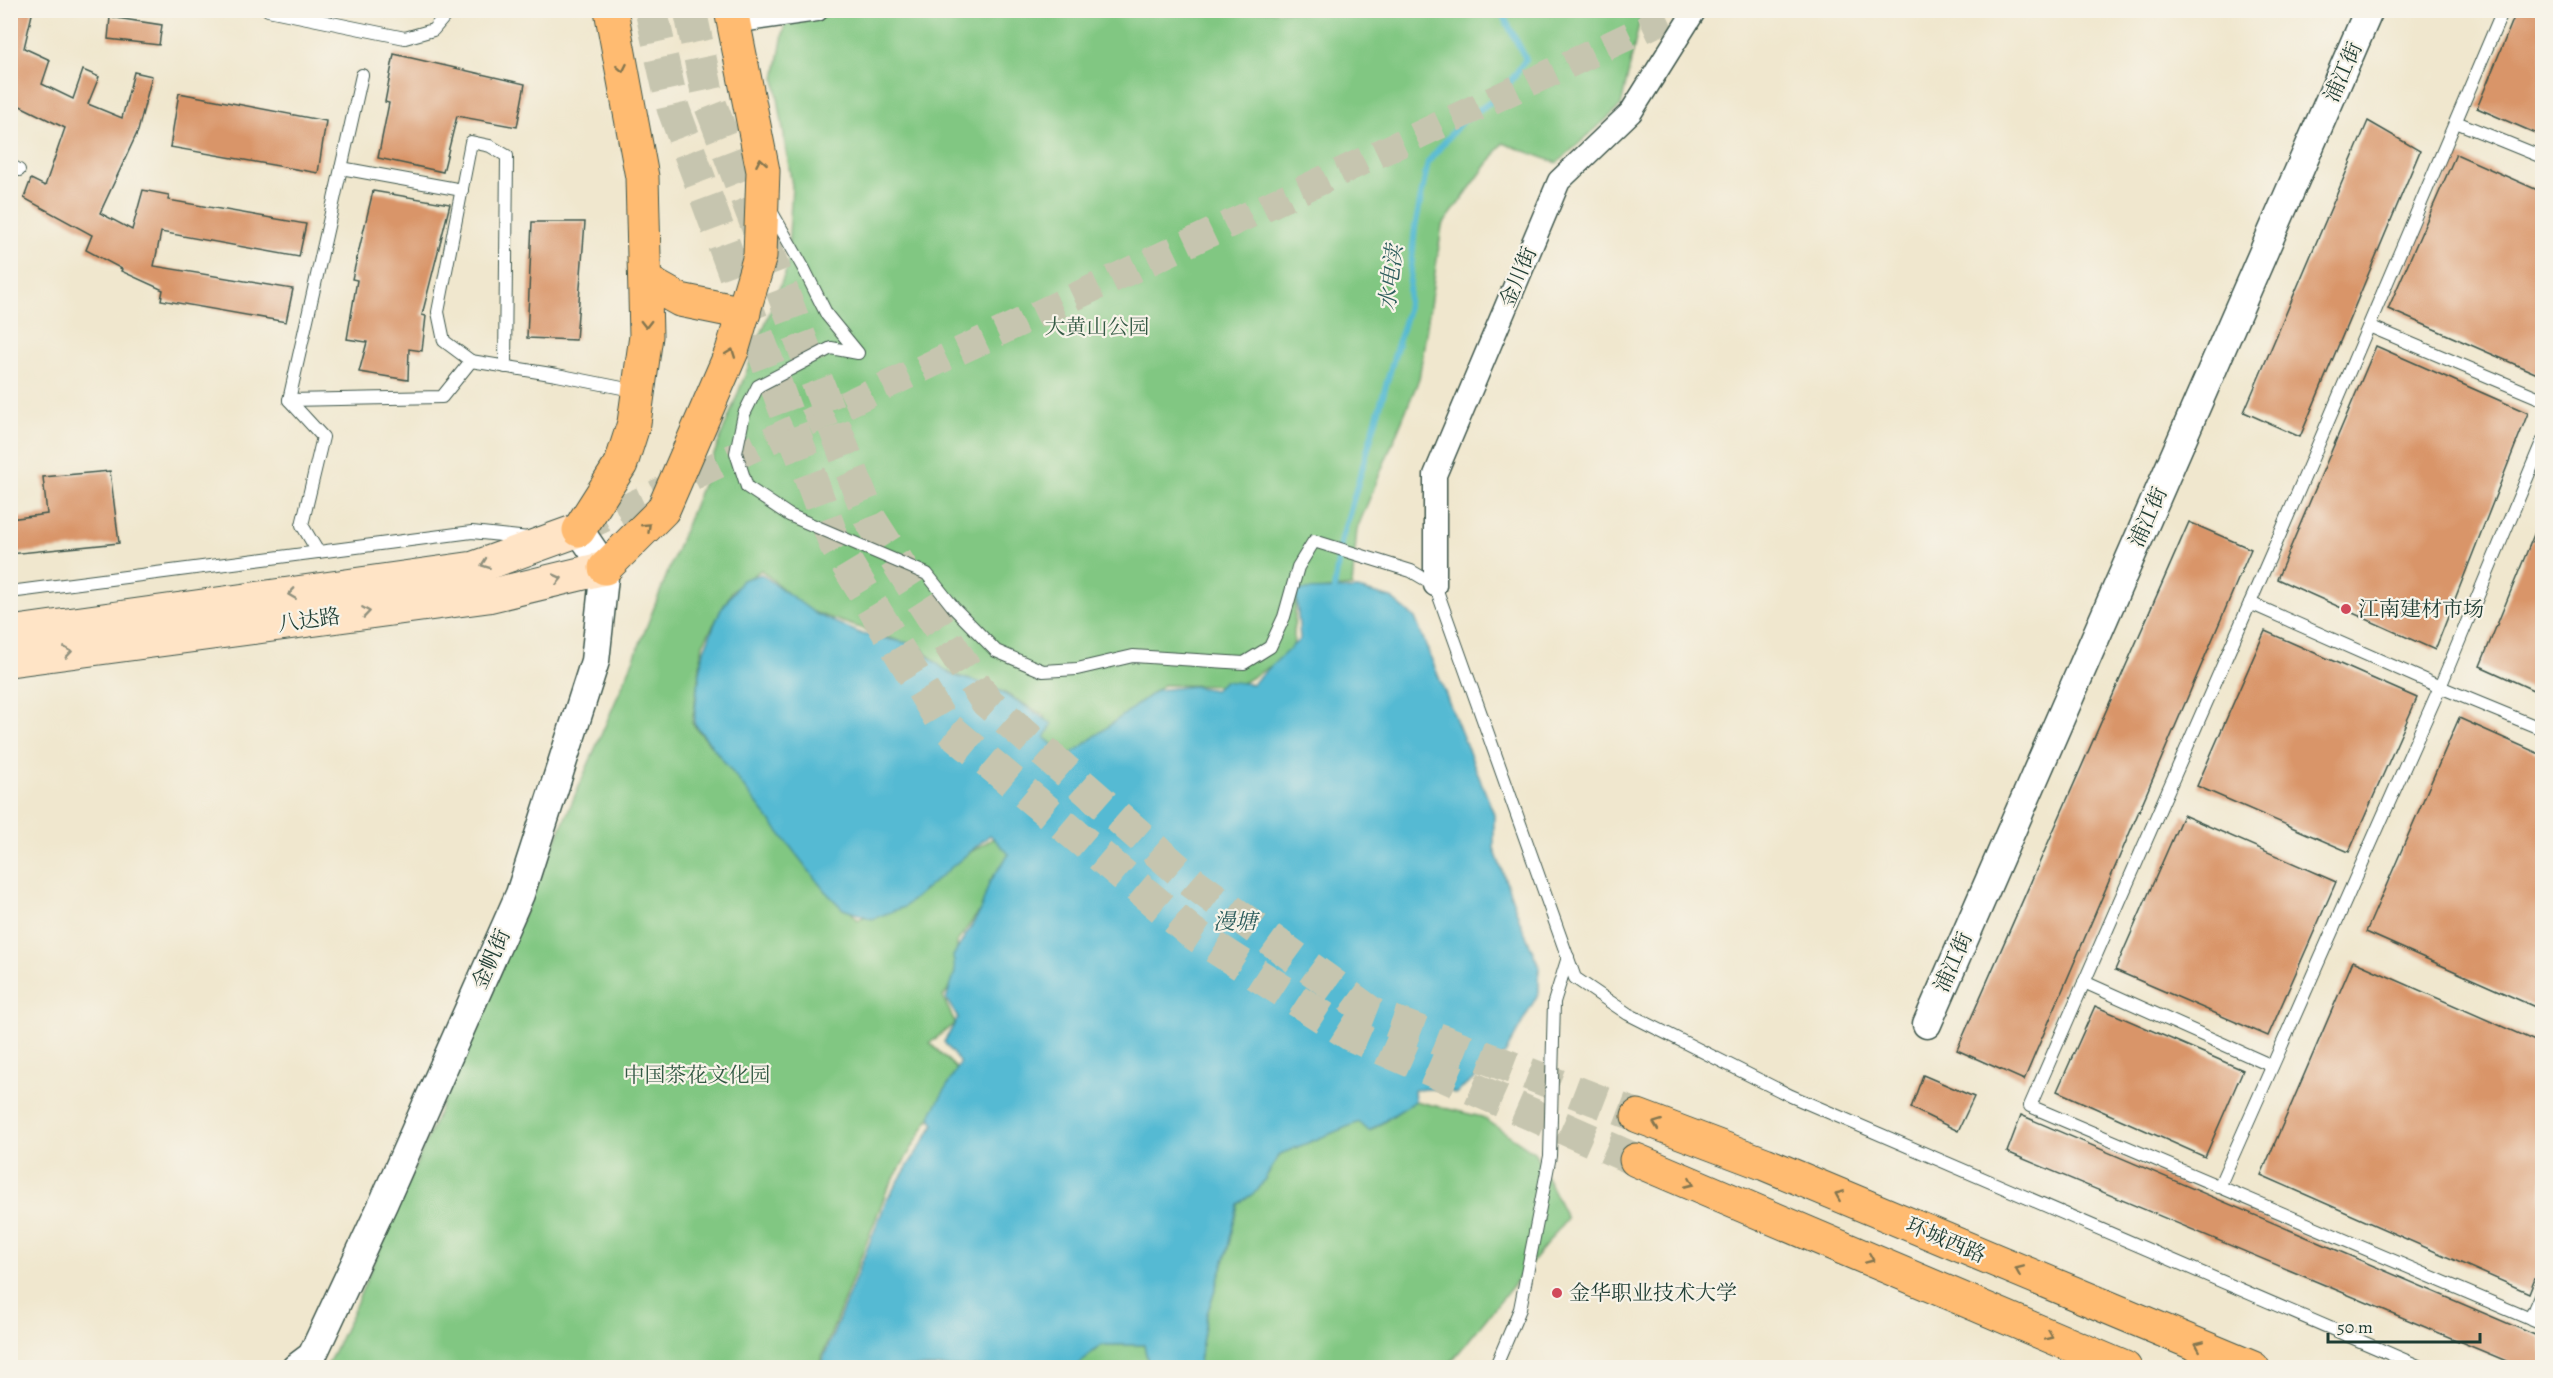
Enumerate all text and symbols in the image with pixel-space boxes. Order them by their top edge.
street label: 浦江街 [2317,38,2369,106]
one-way arrow [615,63,628,73]
one-way arrow [755,158,768,168]
water label: 水电渎 [1372,240,1410,313]
street label: 金川街 [1493,243,1543,311]
park label: 大黄山公园 [1045,313,1150,341]
one-way arrow [640,320,652,329]
one-way arrow [724,348,736,359]
street label: 浦江街 [2122,483,2174,551]
one-way arrow [639,523,650,534]
one-way arrow [480,557,491,570]
one-way arrow [553,573,563,586]
one-way arrow [288,587,297,599]
place label: 江南建材市场 [2358,595,2484,623]
street label: 八达路 [276,602,342,638]
marker: 江南建材市场 [2339,602,2353,616]
one-way arrow [361,606,370,619]
one-way arrow [64,646,73,659]
water label: 漫塘 [1213,907,1260,937]
street label: 金帆街 [465,925,517,993]
street label: 浦江街 [1927,928,1979,996]
park label: 中国茶花文化园 [624,1061,771,1089]
one-way arrow [1653,1118,1663,1131]
one-way arrow [1684,1176,1695,1188]
one-way arrow [1834,1190,1845,1202]
street label: 环城西路 [1902,1211,1990,1269]
one-way arrow [1863,1252,1874,1264]
one-way arrow [2014,1265,2025,1277]
place label: 金华职业技术大学 [1569,1279,1737,1307]
marker: 金华职业技术大学 [1550,1286,1564,1300]
scale bar [2328,1306,2480,1344]
text: 50 m [2337,1315,2373,1339]
one-way arrow [2043,1328,2054,1340]
one-way arrow [2194,1340,2205,1352]

